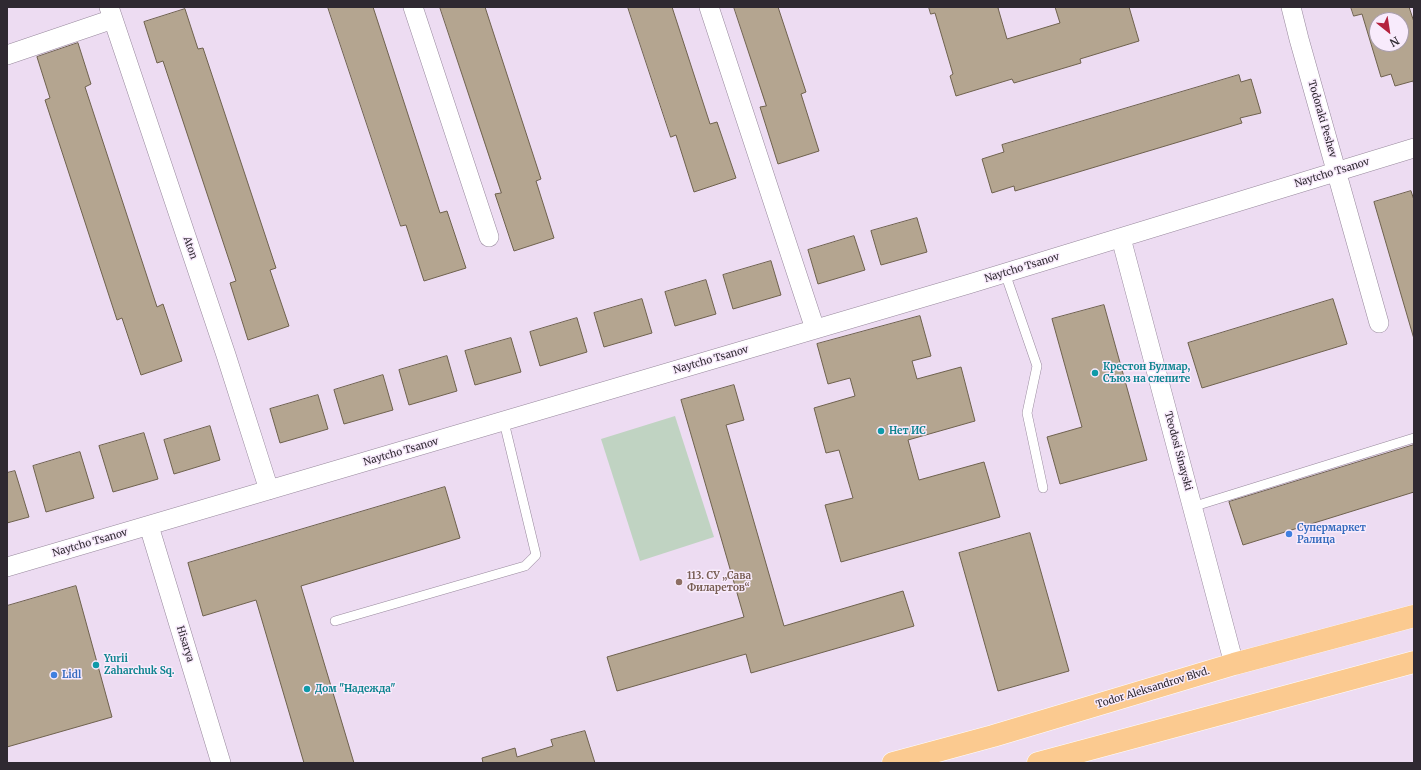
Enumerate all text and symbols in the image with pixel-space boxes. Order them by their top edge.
north arrow [1369,12,1409,52]
text: N [1387,33,1402,50]
street label: Todoraki Peshev [1305,79,1339,159]
street label: Naytcho Tsanov [1293,156,1371,190]
street label: Aton [181,235,199,261]
street label: Naytcho Tsanov [983,251,1061,285]
street label: Naytcho Tsanov [672,344,750,376]
place label: Крестон Булмар, Съюз на слепите [1103,361,1190,384]
marker: Крестон Булмар, Съюз на слепите [1090,368,1100,378]
street label: Teodosi Sinayski [1162,410,1194,492]
place label: Нет ИС [889,425,926,437]
marker: Нет ИС [876,426,886,436]
street label: Naytcho Tsanov [362,436,440,468]
place label: Супермаркет Ралица [1297,522,1366,546]
street label: Naytcho Tsanov [51,527,129,559]
marker: Супермаркет Ралица [1284,529,1294,539]
place label: 113. СУ „Сава Филаретов“ [687,570,751,594]
marker: 113. СУ „Сава Филаретов“ [674,577,684,587]
street label: Hisarya [174,624,196,664]
place label: Yurii Zaharchuk Sq. [104,653,175,676]
marker: Yurii Zaharchuk Sq. [91,660,101,670]
street label: Todor Aleksandrov Blvd. [1095,665,1211,711]
place label: Lidl [62,669,81,681]
marker: Lidl [49,670,59,680]
place label: Дом "Надежда" [315,683,395,695]
marker: Дом "Надежда" [302,684,312,694]

